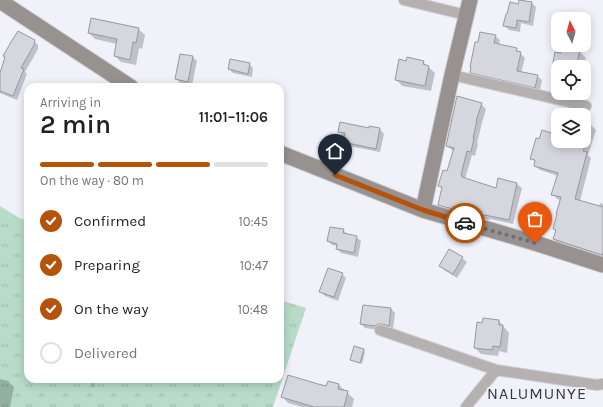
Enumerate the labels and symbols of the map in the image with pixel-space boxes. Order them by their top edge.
north arrow [551,12,591,52]
pin [318,134,352,175]
pin [518,202,552,243]
courier [445,203,485,243]
district label: NALUMUNYE [487,384,587,403]

